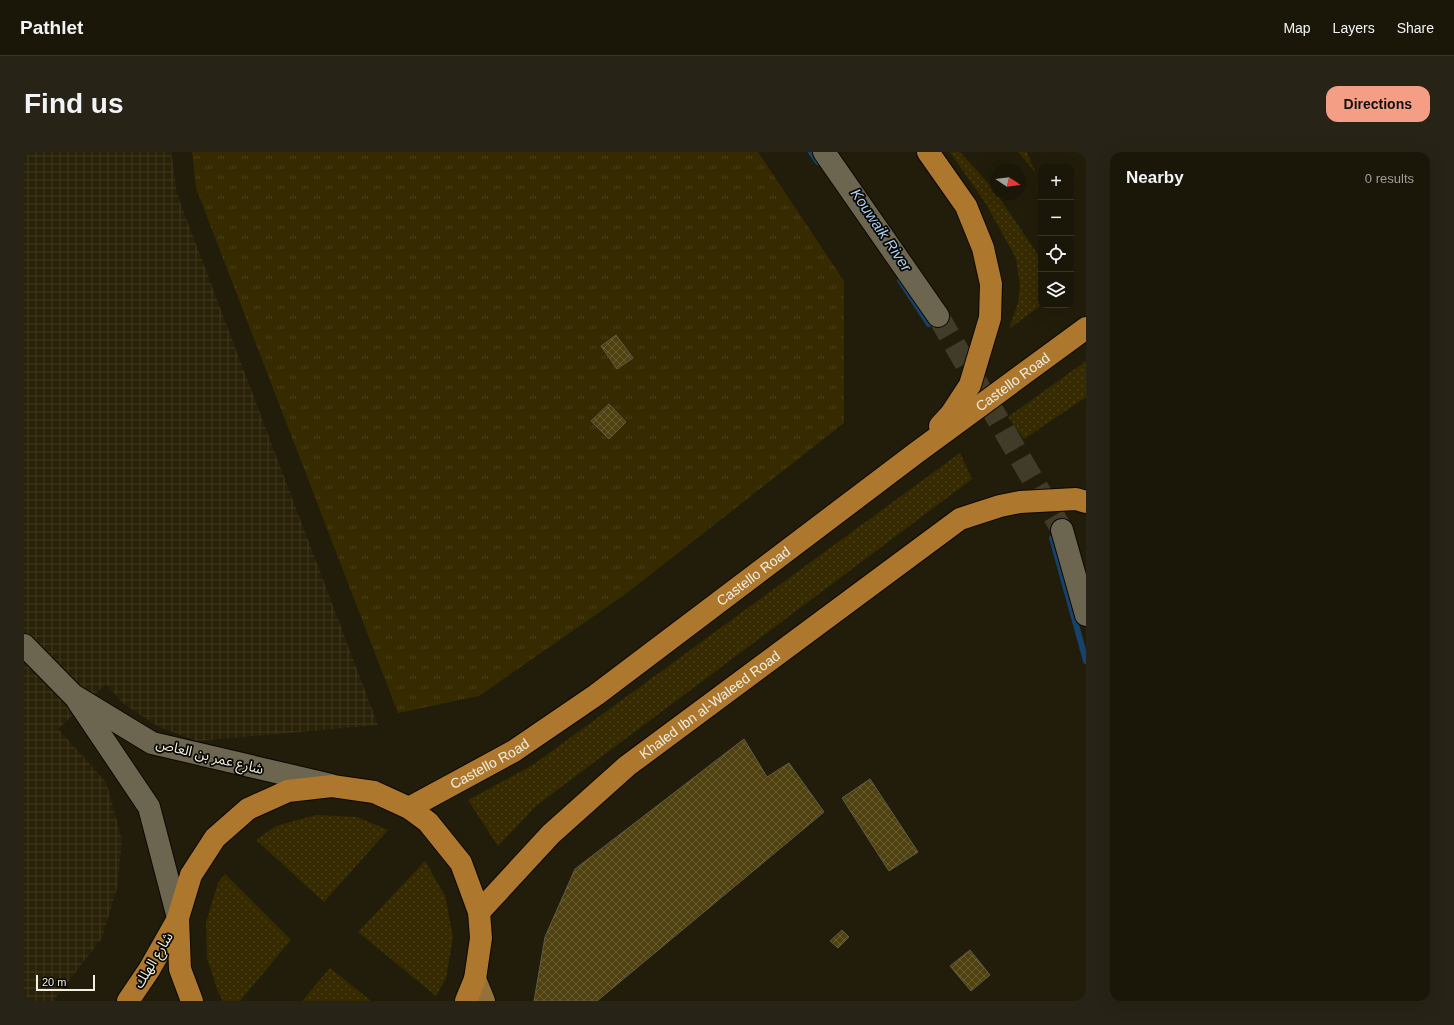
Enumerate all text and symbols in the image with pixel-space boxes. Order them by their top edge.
text: Pathlet [20,17,83,38]
text: Map [1283,20,1311,36]
text: Layers [1333,20,1375,36]
text: Share [1397,20,1434,36]
button: Directions [1326,86,1430,122]
text: Find us [24,88,124,119]
north arrow [990,164,1026,200]
map controls [1038,164,1074,308]
button: + [1038,164,1074,200]
text: Nearby [1126,168,1184,187]
text: 0 results [1365,171,1414,186]
water label: Kouwaik River [848,185,916,275]
button: − [1038,200,1074,236]
button: locate [1038,236,1074,272]
button: layers [1038,272,1074,308]
street label: Castello Road [972,349,1053,414]
street label: Castello Road [713,543,793,609]
street label: Khaled Ibn al-Waleed Road [636,647,783,762]
street label: شارع عمر بن العاص [154,735,265,780]
street label: Castello Road [447,735,532,792]
street label: شارع الهلك [130,929,178,992]
scale bar [36,973,95,992]
text: 20 m [42,976,66,988]

